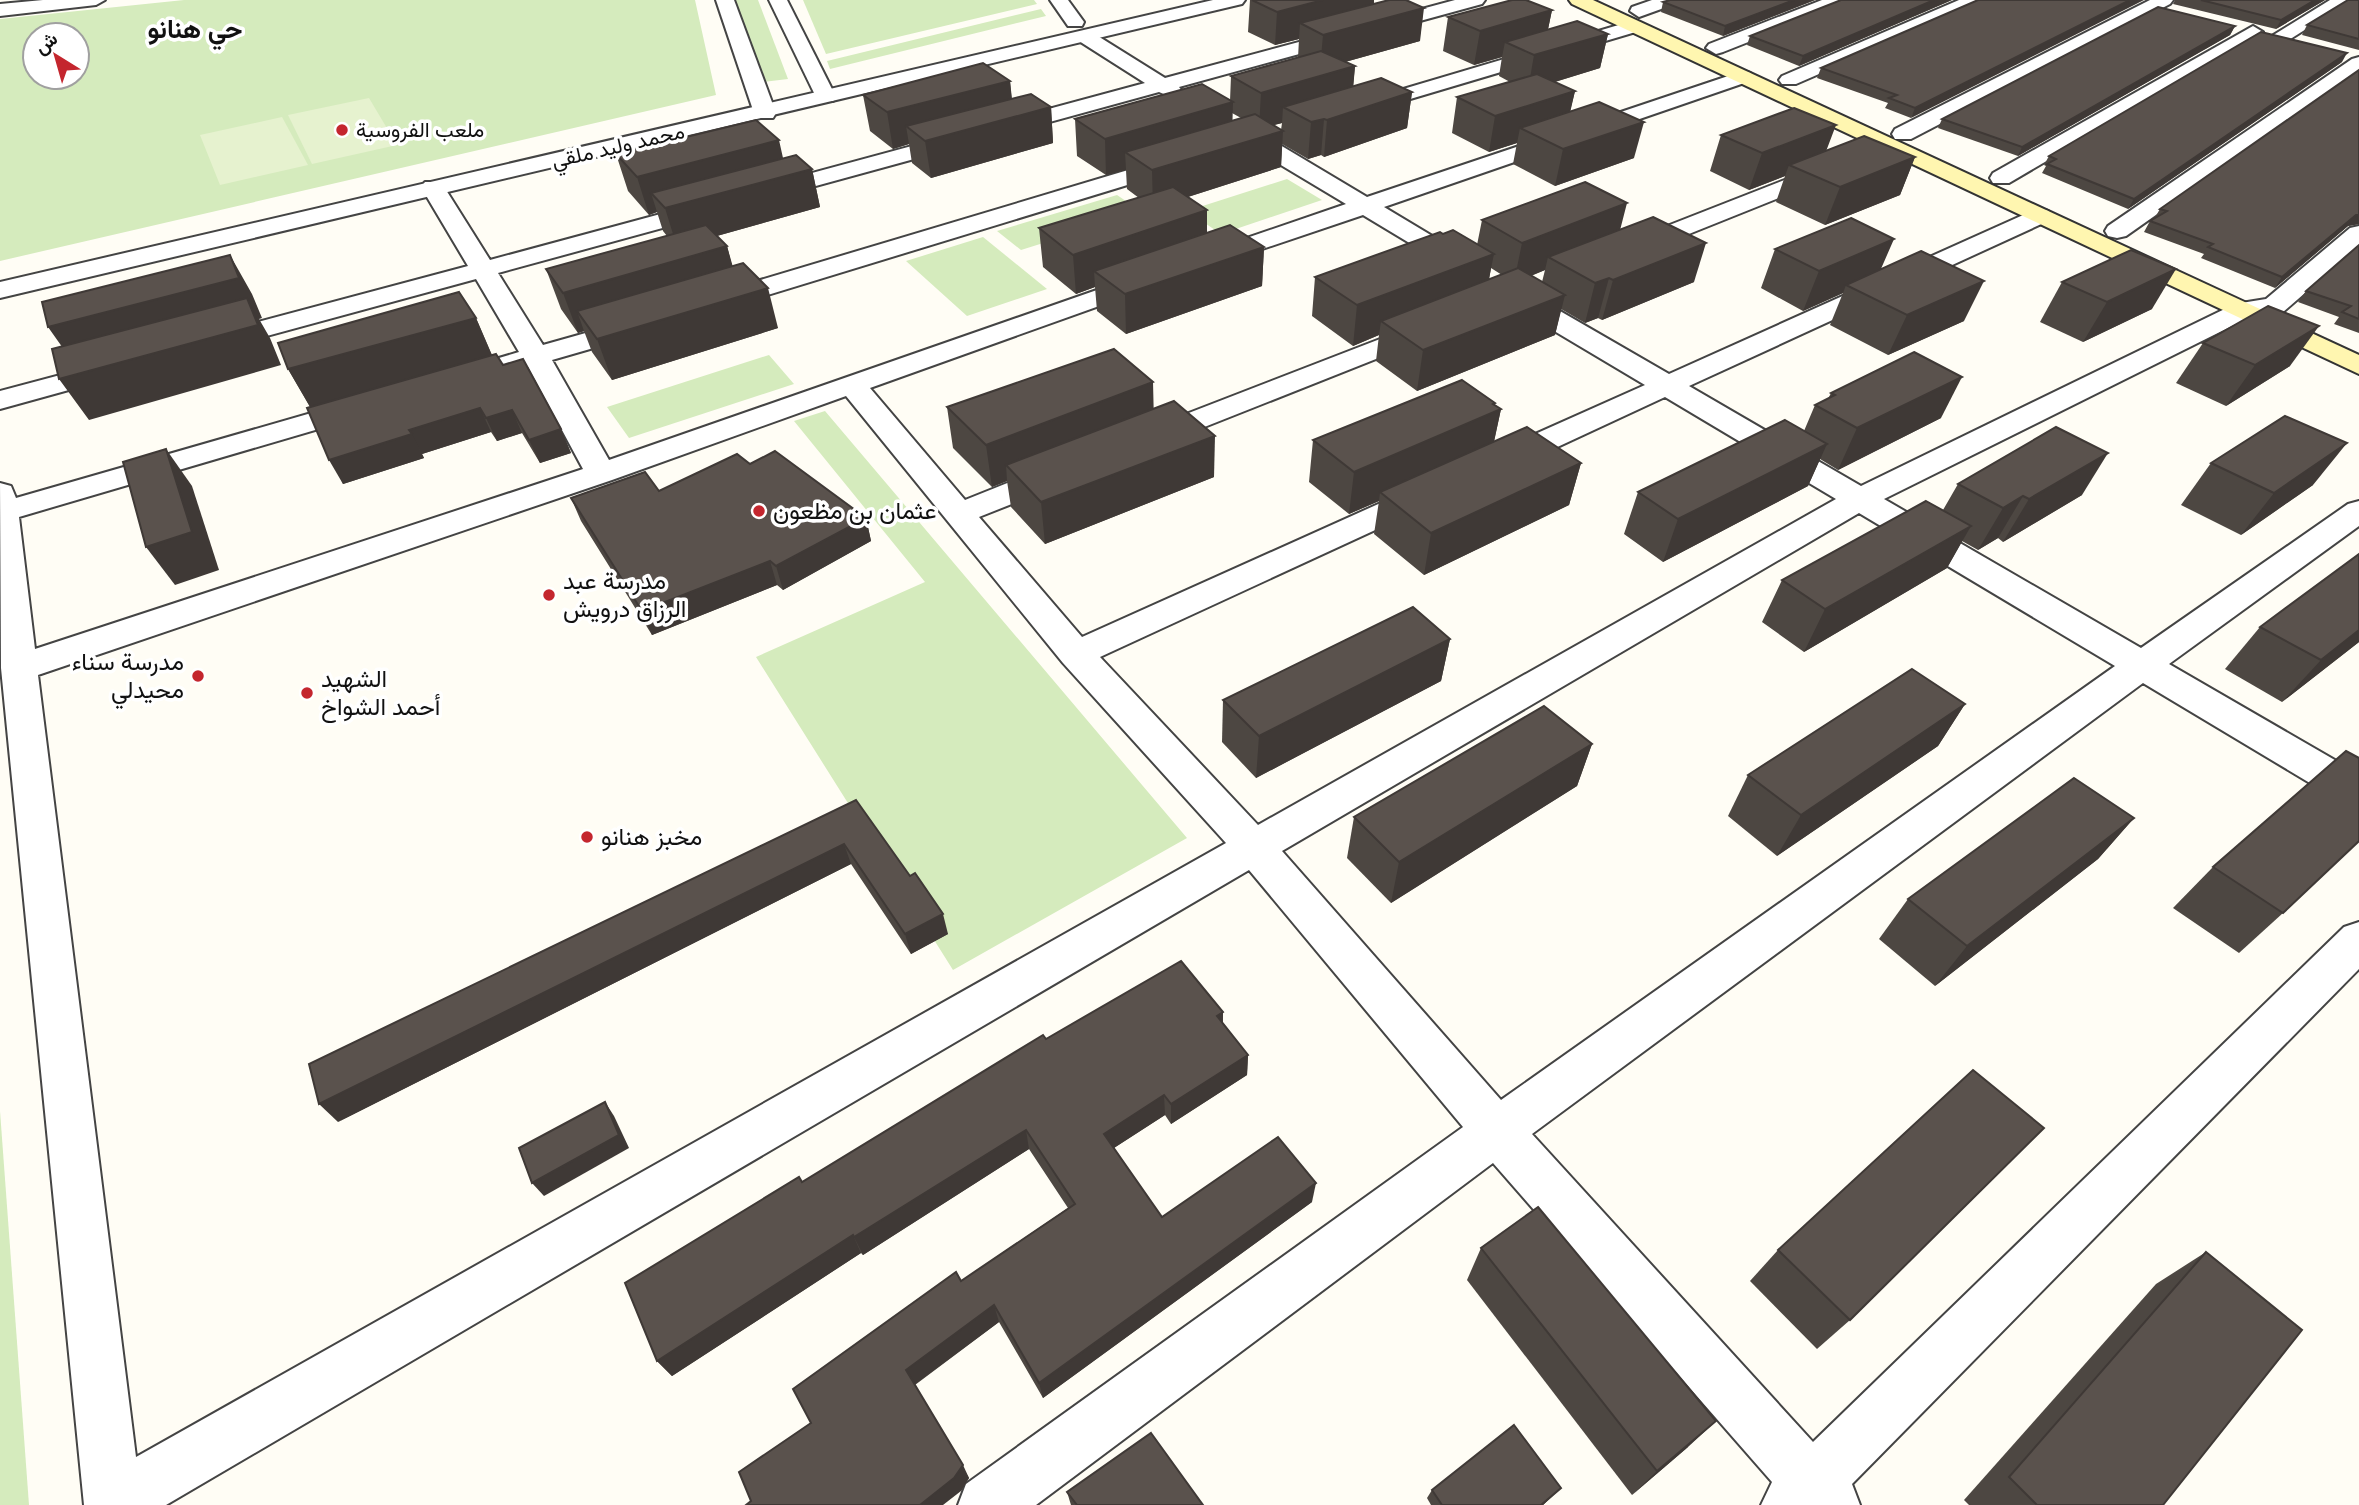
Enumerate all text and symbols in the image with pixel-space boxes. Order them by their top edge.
district label: حي هنانو [147,14,243,51]
north arrow [21,21,91,91]
text: ش [30,27,62,59]
place label: ملعب الفروسية [356,118,484,143]
street label: محمد وليد ملقي [549,119,688,178]
marker: ملعب الفروسية [334,122,350,138]
place label: عثمان بن مظعون [773,497,937,526]
marker: عثمان بن مظعون [751,503,767,519]
place label: مدرسة عبد الرزاق درويش [563,567,686,624]
marker: مدرسة عبد الرزاق درويش [541,587,557,603]
place label: مدرسة سناء محيدلي [72,648,184,709]
place label: الشهيد أحمد الشواخ [321,665,441,723]
marker: مدرسة سناء محيدلي [190,668,206,684]
marker: الشهيد أحمد الشواخ [299,685,315,701]
place label: مخبز هنانو [601,823,702,852]
marker: مخبز هنانو [579,829,595,845]

